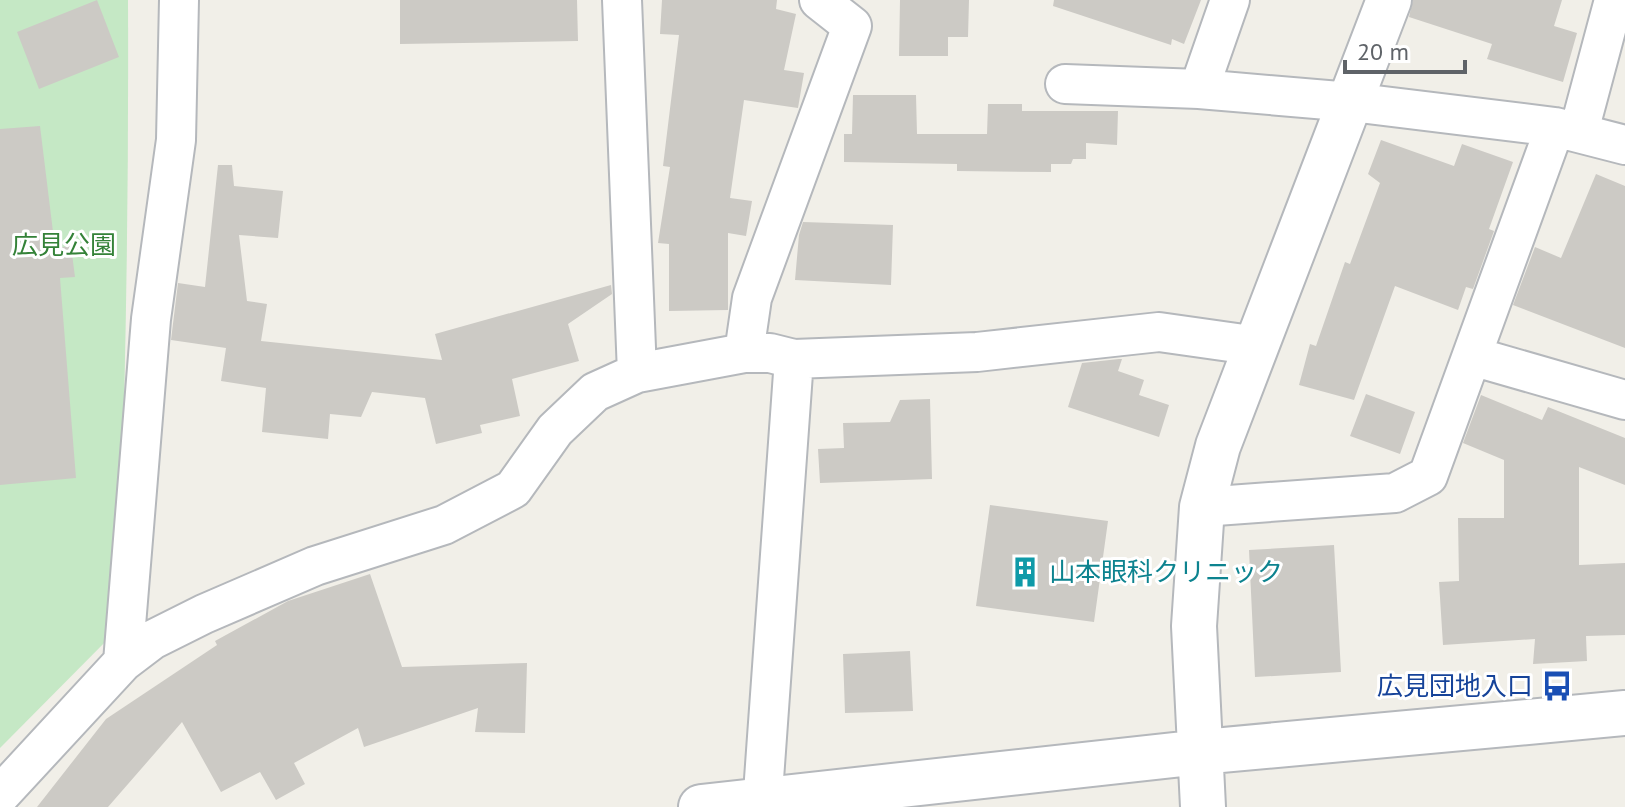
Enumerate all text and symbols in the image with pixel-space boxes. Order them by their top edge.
scale bar [1345,24,1465,74]
text: 20 m [1357,36,1409,67]
park label: 広見公園 [12,228,116,261]
building icon: 山本眼科クリニック [1008,555,1042,589]
place label: 山本眼科クリニック [1049,555,1283,588]
place label: 広見団地入口 [1377,669,1533,702]
bus stop icon: 広見団地入口 [1540,669,1574,703]

